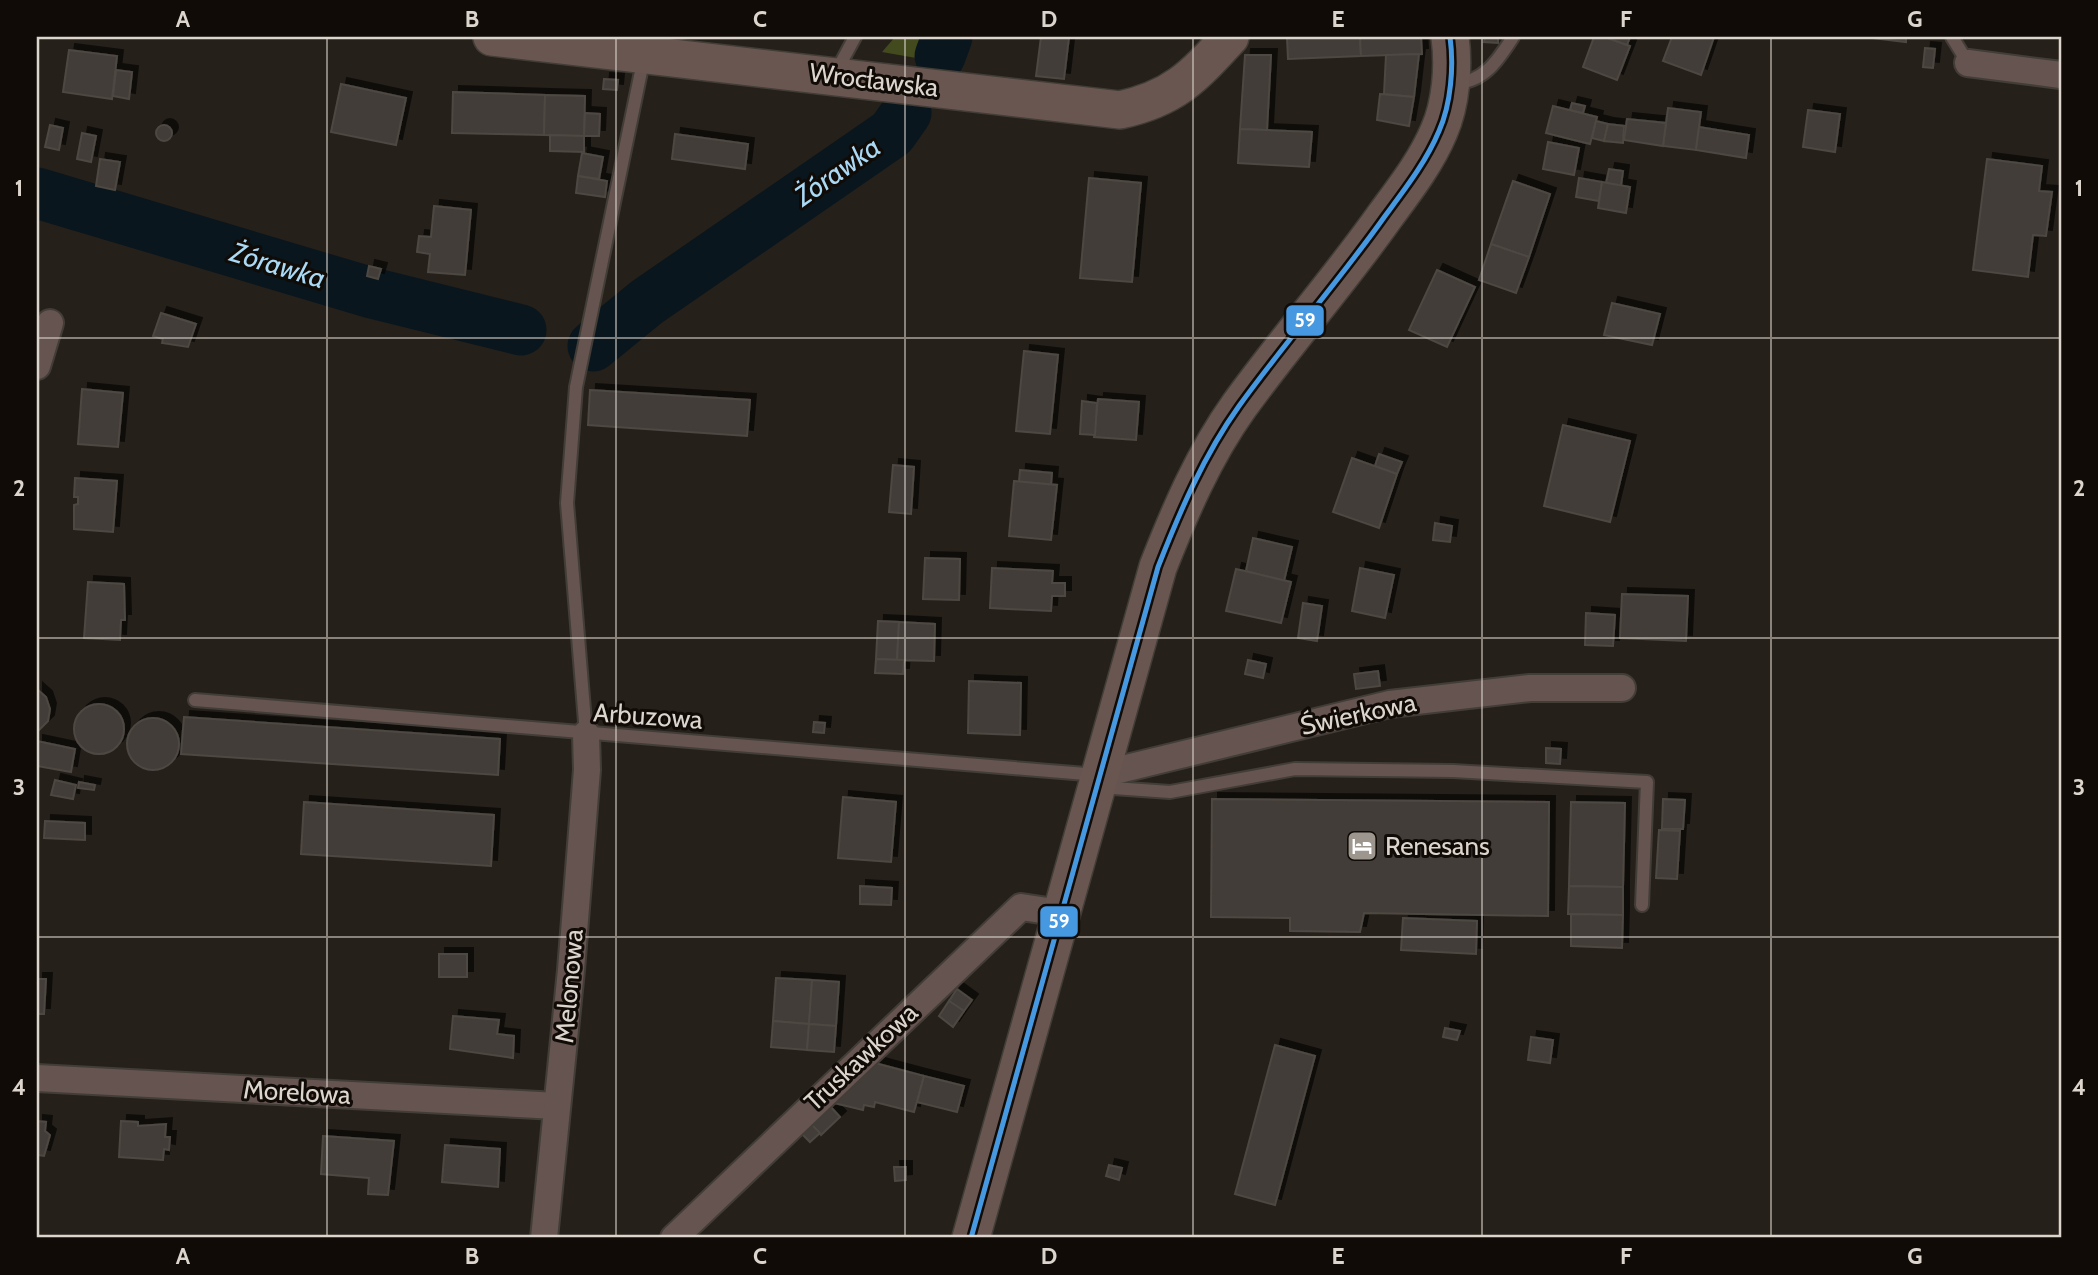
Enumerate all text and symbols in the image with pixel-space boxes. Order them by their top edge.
text: A [176,5,191,33]
text: B [465,5,479,33]
text: C [753,5,767,33]
text: D [1041,5,1057,33]
text: E [1331,5,1345,33]
text: F [1620,5,1632,33]
text: G [1907,5,1923,33]
street label: Wrocławska [808,56,941,104]
water label: Żórawka [786,129,887,214]
text: 1 [15,174,23,202]
text: 1 [2075,174,2083,202]
water label: Żórawka [225,234,330,295]
line badge: 59 [1285,304,1325,337]
text: 59 [1295,309,1315,332]
text: 2 [13,474,25,502]
text: 2 [2073,474,2085,502]
street label: Świerkowa [1297,686,1419,742]
street label: Arbuzowa [592,696,704,736]
text: 3 [13,773,25,801]
text: 3 [2073,773,2085,801]
hotel icon: Renesans [1345,829,1379,863]
place label: Renesans [1385,830,1490,862]
line badge: 59 [1039,905,1079,938]
text: 59 [1049,910,1069,933]
street label: Melonowa [548,927,590,1044]
street label: Truskawkowa [798,996,925,1118]
text: 4 [12,1073,26,1101]
street label: Morelowa [242,1073,352,1111]
text: 4 [2072,1073,2086,1101]
text: A [176,1242,191,1270]
text: B [465,1242,479,1270]
text: C [753,1242,767,1270]
text: D [1041,1242,1057,1270]
text: E [1331,1242,1345,1270]
text: F [1620,1242,1632,1270]
text: G [1907,1242,1923,1270]

